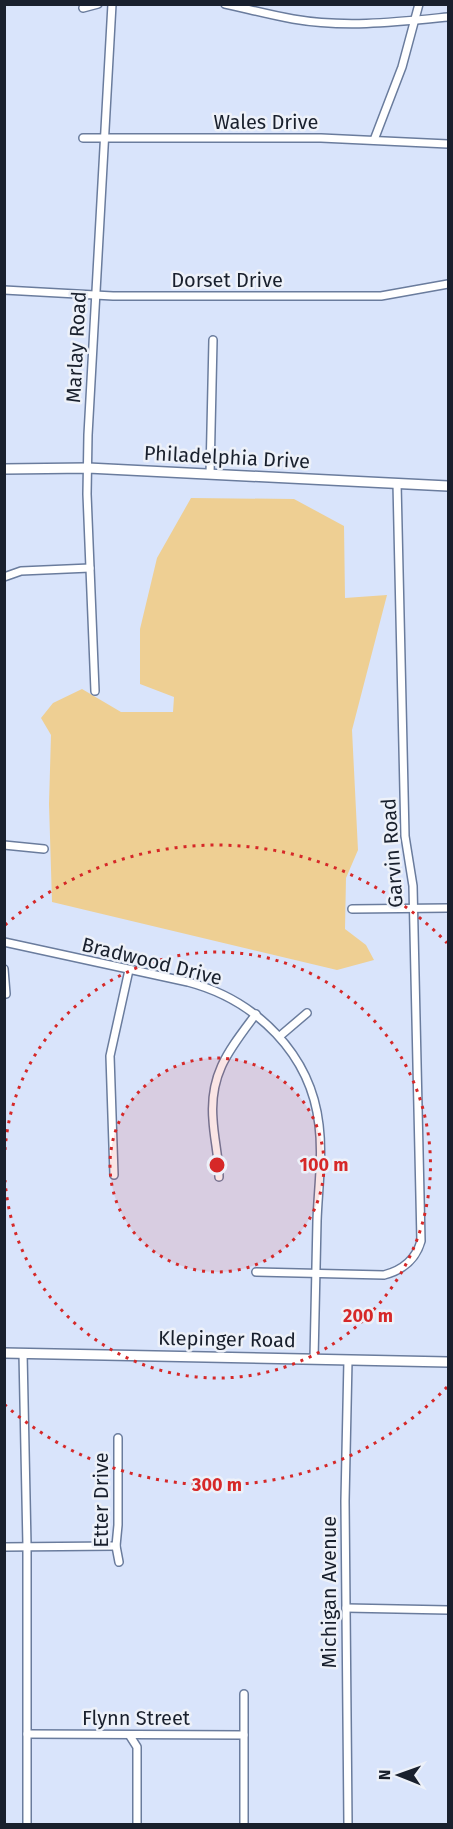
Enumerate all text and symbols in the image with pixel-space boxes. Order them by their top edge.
street label: Wales Drive [214,110,318,134]
street label: Dorset Drive [171,268,283,292]
street label: Marlay Road [61,291,91,403]
street label: Philadelphia Drive [143,441,311,473]
street label: Garvin Road [376,797,408,909]
street label: Bradwood Drive [79,932,225,990]
text: 100 m [300,1154,348,1176]
centre of rings [207,1155,227,1175]
text: 200 m [343,1305,393,1327]
street label: Klepinger Road [158,1326,296,1352]
street label: Etter Drive [89,1452,113,1548]
text: 300 m [191,1474,242,1496]
street label: Michigan Avenue [317,1516,341,1668]
street label: Flynn Street [82,1706,191,1730]
north arrow [369,1745,429,1805]
text: N [375,1769,394,1780]

